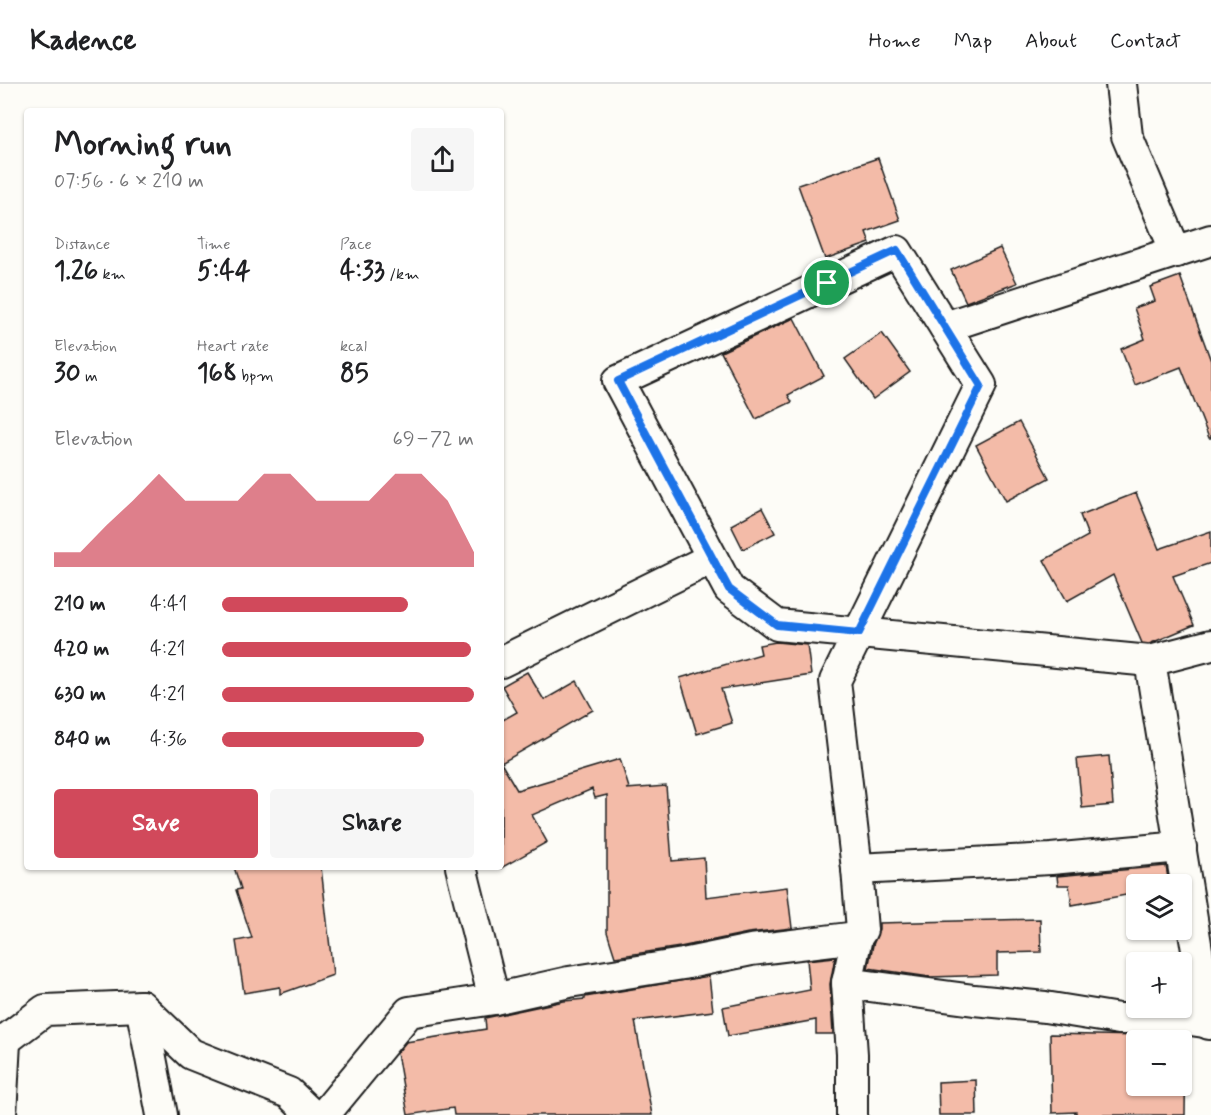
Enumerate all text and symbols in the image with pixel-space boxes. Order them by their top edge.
text: Kadence [30,23,137,60]
text: Home [869,27,921,55]
text: Map [954,27,992,55]
text: About [1025,27,1077,55]
text: Contact [1110,27,1181,55]
text: Morning run [54,123,232,167]
button: share [411,128,474,191]
text: 07:56 · 6 × 210 m [54,168,204,195]
text: Distance [54,234,110,255]
text: Time [197,234,231,255]
text: Pace [340,234,372,255]
text: 1.26 [54,255,98,289]
text: 5:44 [197,255,250,289]
text: 4:33 [340,255,385,289]
pin [801,257,852,308]
text: km [98,264,126,285]
text: /km [385,264,419,285]
icon: arrive [810,266,843,299]
text: Elevation [54,336,117,357]
text: Heart rate [197,336,269,357]
text: kcal [340,336,367,357]
text: 30 [54,357,81,391]
text: 168 [197,357,237,391]
text: 85 [340,357,369,391]
text: m [81,366,98,387]
text: bpm [237,366,274,387]
text: Elevation [54,426,133,453]
text: 69–72 m [392,426,474,453]
text: 210 m [54,591,106,618]
text: 4:41 [150,591,187,618]
text: 420 m [54,636,110,663]
text: 4:21 [150,636,185,663]
text: 630 m [54,681,106,708]
text: 4:21 [150,681,185,708]
text: 840 m [54,726,111,753]
text: 4:36 [150,726,187,753]
button: Save [54,789,258,858]
button: Share [270,789,474,858]
map controls [1126,874,1192,1096]
button: layers [1126,874,1192,940]
button: + [1126,952,1192,1018]
button: − [1126,1030,1192,1096]

